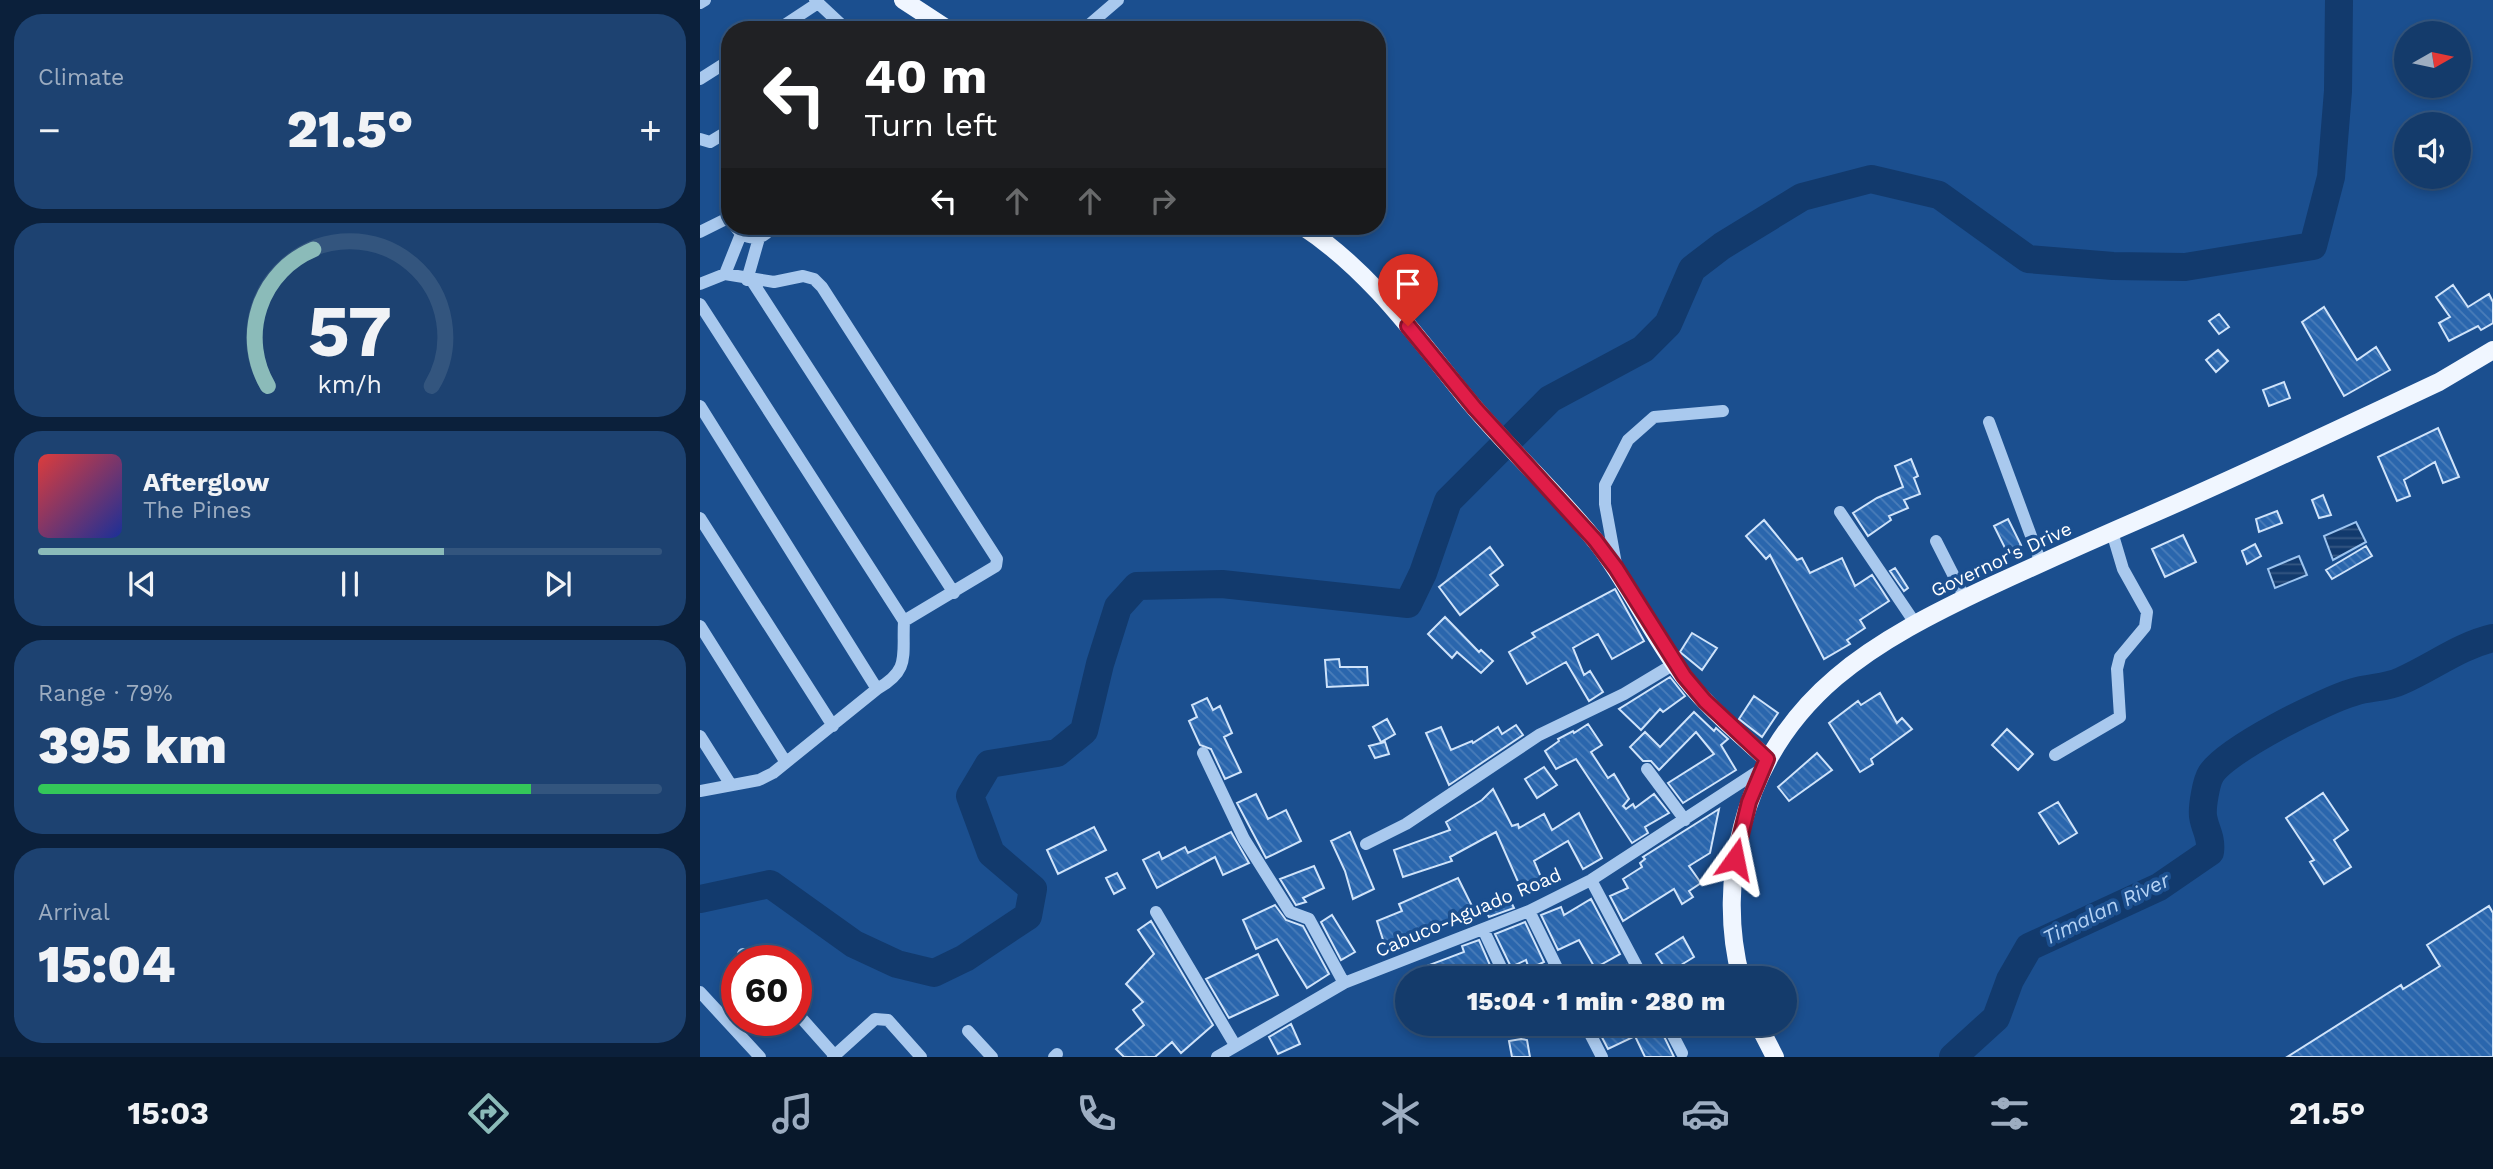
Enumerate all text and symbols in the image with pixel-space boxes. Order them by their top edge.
north arrow [2394,21,2471,98]
map controls [2394,21,2471,189]
text: 40 m [864,47,987,105]
icon: left [749,49,840,140]
text: Climate [38,64,124,91]
text: 21.5° [287,99,413,160]
text: Turn left [864,106,997,144]
text: − [38,108,61,152]
text: + [639,108,662,152]
button: sound [2394,112,2471,189]
icon: left [925,182,963,220]
icon: ahead [998,182,1036,220]
icon: ahead [1071,182,1109,220]
icon: right [1144,182,1182,220]
pin [1378,254,1438,326]
icon: arrive [1389,265,1427,303]
text: 57 [308,288,392,374]
text: km/h [318,370,382,399]
text: Afterglow [143,467,269,497]
text: The Pines [143,497,252,524]
street label: Governor's Drive [1927,517,2075,602]
icon: previous [123,565,161,603]
icon: pause [331,565,369,603]
icon: next [539,565,577,603]
text: Range · 79% [38,680,173,707]
text: 395 km [38,715,227,776]
position arrow [1698,822,1772,896]
street label: Cabuco-Aguado Road [1372,863,1565,962]
water label: Timalan River [2038,867,2174,950]
text: Arrival [38,899,110,926]
text: 15:04 [38,934,175,995]
speed limit sign: 60 [721,945,812,1036]
text: 15:04 · 1 min · 280 m [1467,986,1725,1016]
icon: directions [464,1089,513,1138]
icon: music [768,1089,817,1138]
icon: phone [1072,1089,1121,1138]
icon: climate [1376,1089,1425,1138]
icon: car [1681,1089,1730,1138]
icon: filters [1985,1089,2034,1138]
text: 15:03 [128,1094,209,1132]
text: 21.5° [2289,1094,2365,1132]

